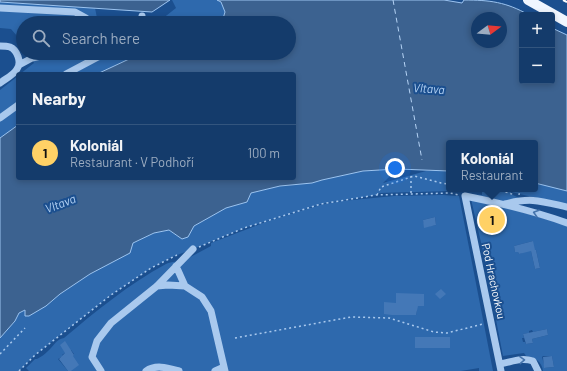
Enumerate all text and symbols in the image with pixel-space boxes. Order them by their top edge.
north arrow [471,12,507,48]
map controls [519,12,555,84]
button: + [519,12,555,48]
search box [16,16,296,60]
icon: search [30,27,52,49]
text: Search here [62,29,140,47]
button: − [519,48,555,84]
water label: Vltava [413,80,445,96]
text: Nearby [32,88,86,108]
text: Koloniál [70,136,123,154]
popup [446,140,538,192]
text: 1 [43,145,47,161]
text: 100 m [247,145,280,161]
text: Koloniál [461,149,514,167]
text: Restaurant · V Podhoří [70,154,194,170]
your location [385,158,405,178]
text: Restaurant [461,167,523,183]
water label: Vltava [43,191,77,215]
pin: 1 [479,205,505,235]
one-way arrow [533,209,540,218]
street label: Pod Hrachovkou [480,242,508,320]
one-way arrow [519,356,525,364]

